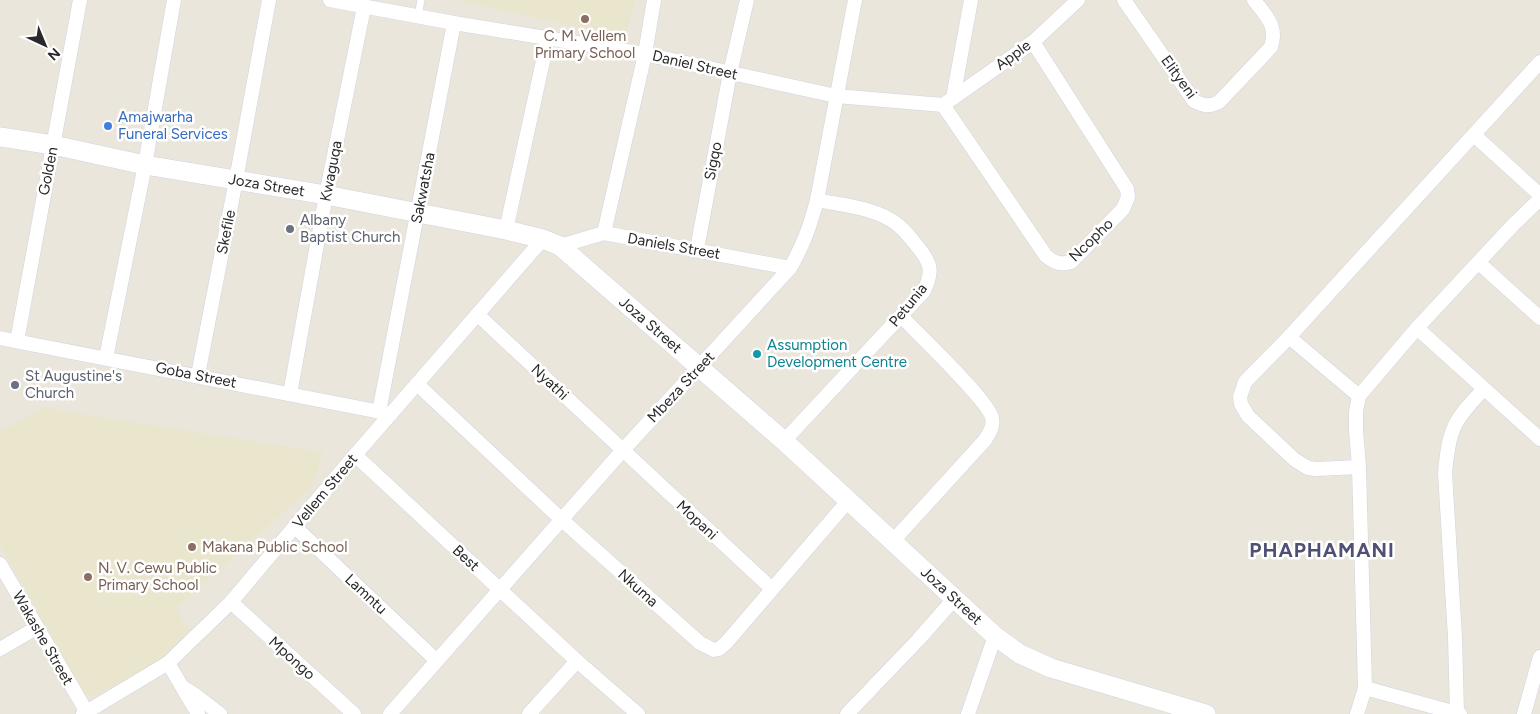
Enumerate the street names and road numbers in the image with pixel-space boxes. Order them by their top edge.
street label: Apple [992,36,1034,74]
street label: Daniel Street [651,46,740,84]
street label: Elityeni [1157,52,1201,102]
street label: Kwaguqa [316,139,346,203]
street label: Sigqo [700,140,726,182]
street label: Golden [35,145,61,197]
street label: Sakwatsha [407,151,439,225]
street label: Joza Street [227,170,306,200]
street label: Skefile [213,208,239,256]
street label: Ncopho [1065,214,1117,265]
street label: Daniels Street [626,229,722,263]
street label: Petunia [885,280,931,330]
street label: Joza Street [615,293,686,357]
street label: Mbeza Street [644,348,719,426]
street label: Goba Street [154,358,238,392]
street label: Nyathi [528,360,572,404]
street label: Vellem Street [289,450,361,532]
street label: Mopani [673,496,721,544]
street label: Best [449,541,483,575]
street label: Joza Street [917,563,986,629]
street label: Nkuma [614,565,662,611]
street label: Lamntu [341,570,391,618]
street label: Wakashe Street [9,588,77,688]
street label: Mpongo [265,633,319,684]

